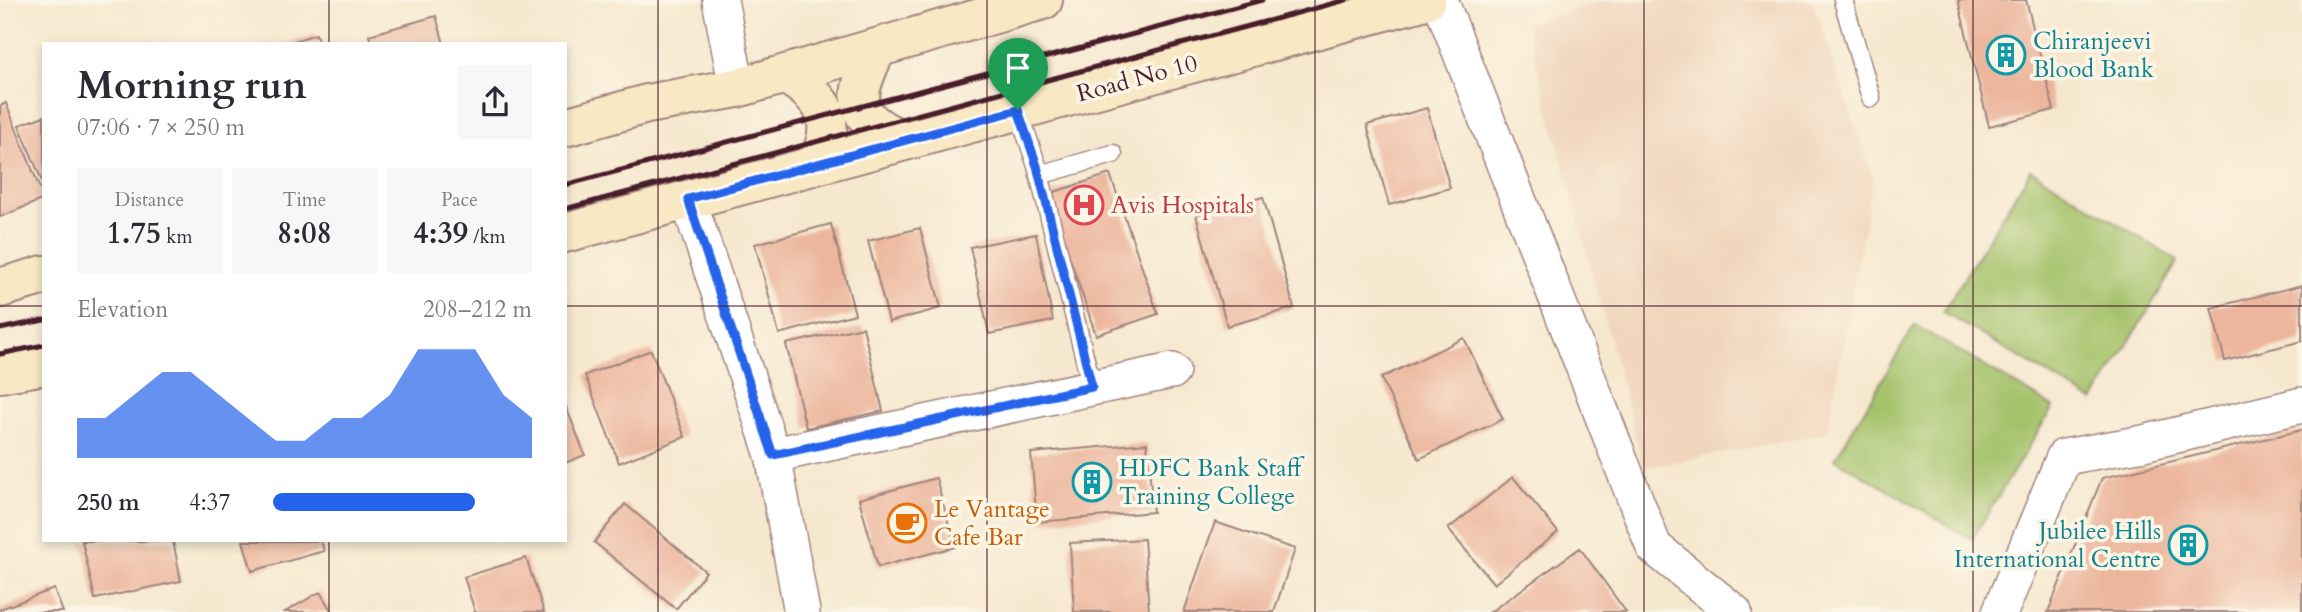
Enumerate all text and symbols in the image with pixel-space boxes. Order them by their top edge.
place label: Chiranjeevi Blood Bank [2033,25,2154,86]
building icon: Chiranjeevi Blood Bank [1985,34,2027,76]
pin [988,38,1048,110]
street label: Road No 10 [1073,47,1201,110]
icon: arrive [999,49,1037,87]
text: Morning run [77,60,307,112]
button: share [458,65,532,139]
text: 07:06 · 7 × 250 m [77,112,245,143]
hospital icon: Avis Hospitals [1063,184,1105,226]
text: Distance [115,187,184,213]
text: Time [283,187,326,213]
text: Pace [441,187,478,213]
place label: Avis Hospitals [1111,189,1254,222]
text: 1.75 [106,213,161,254]
text: 8:08 [277,213,332,254]
text: 4:39 [413,213,468,254]
text: km [161,224,193,250]
text: /km [468,224,506,250]
text: Elevation [77,294,168,325]
text: 208–212 m [423,294,532,325]
place label: HDFC Bank Staff Training College [1119,452,1305,513]
building icon: HDFC Bank Staff Training College [1071,461,1113,503]
text: 250 m [77,487,140,518]
text: 4:37 [189,487,230,518]
place label: Le Vantage Cafe Bar [934,493,1050,554]
cafe icon: Le Vantage Cafe Bar [886,502,928,544]
place label: Jubilee Hills International Centre [1954,515,2161,576]
building icon: Jubilee Hills International Centre [2167,524,2209,566]

